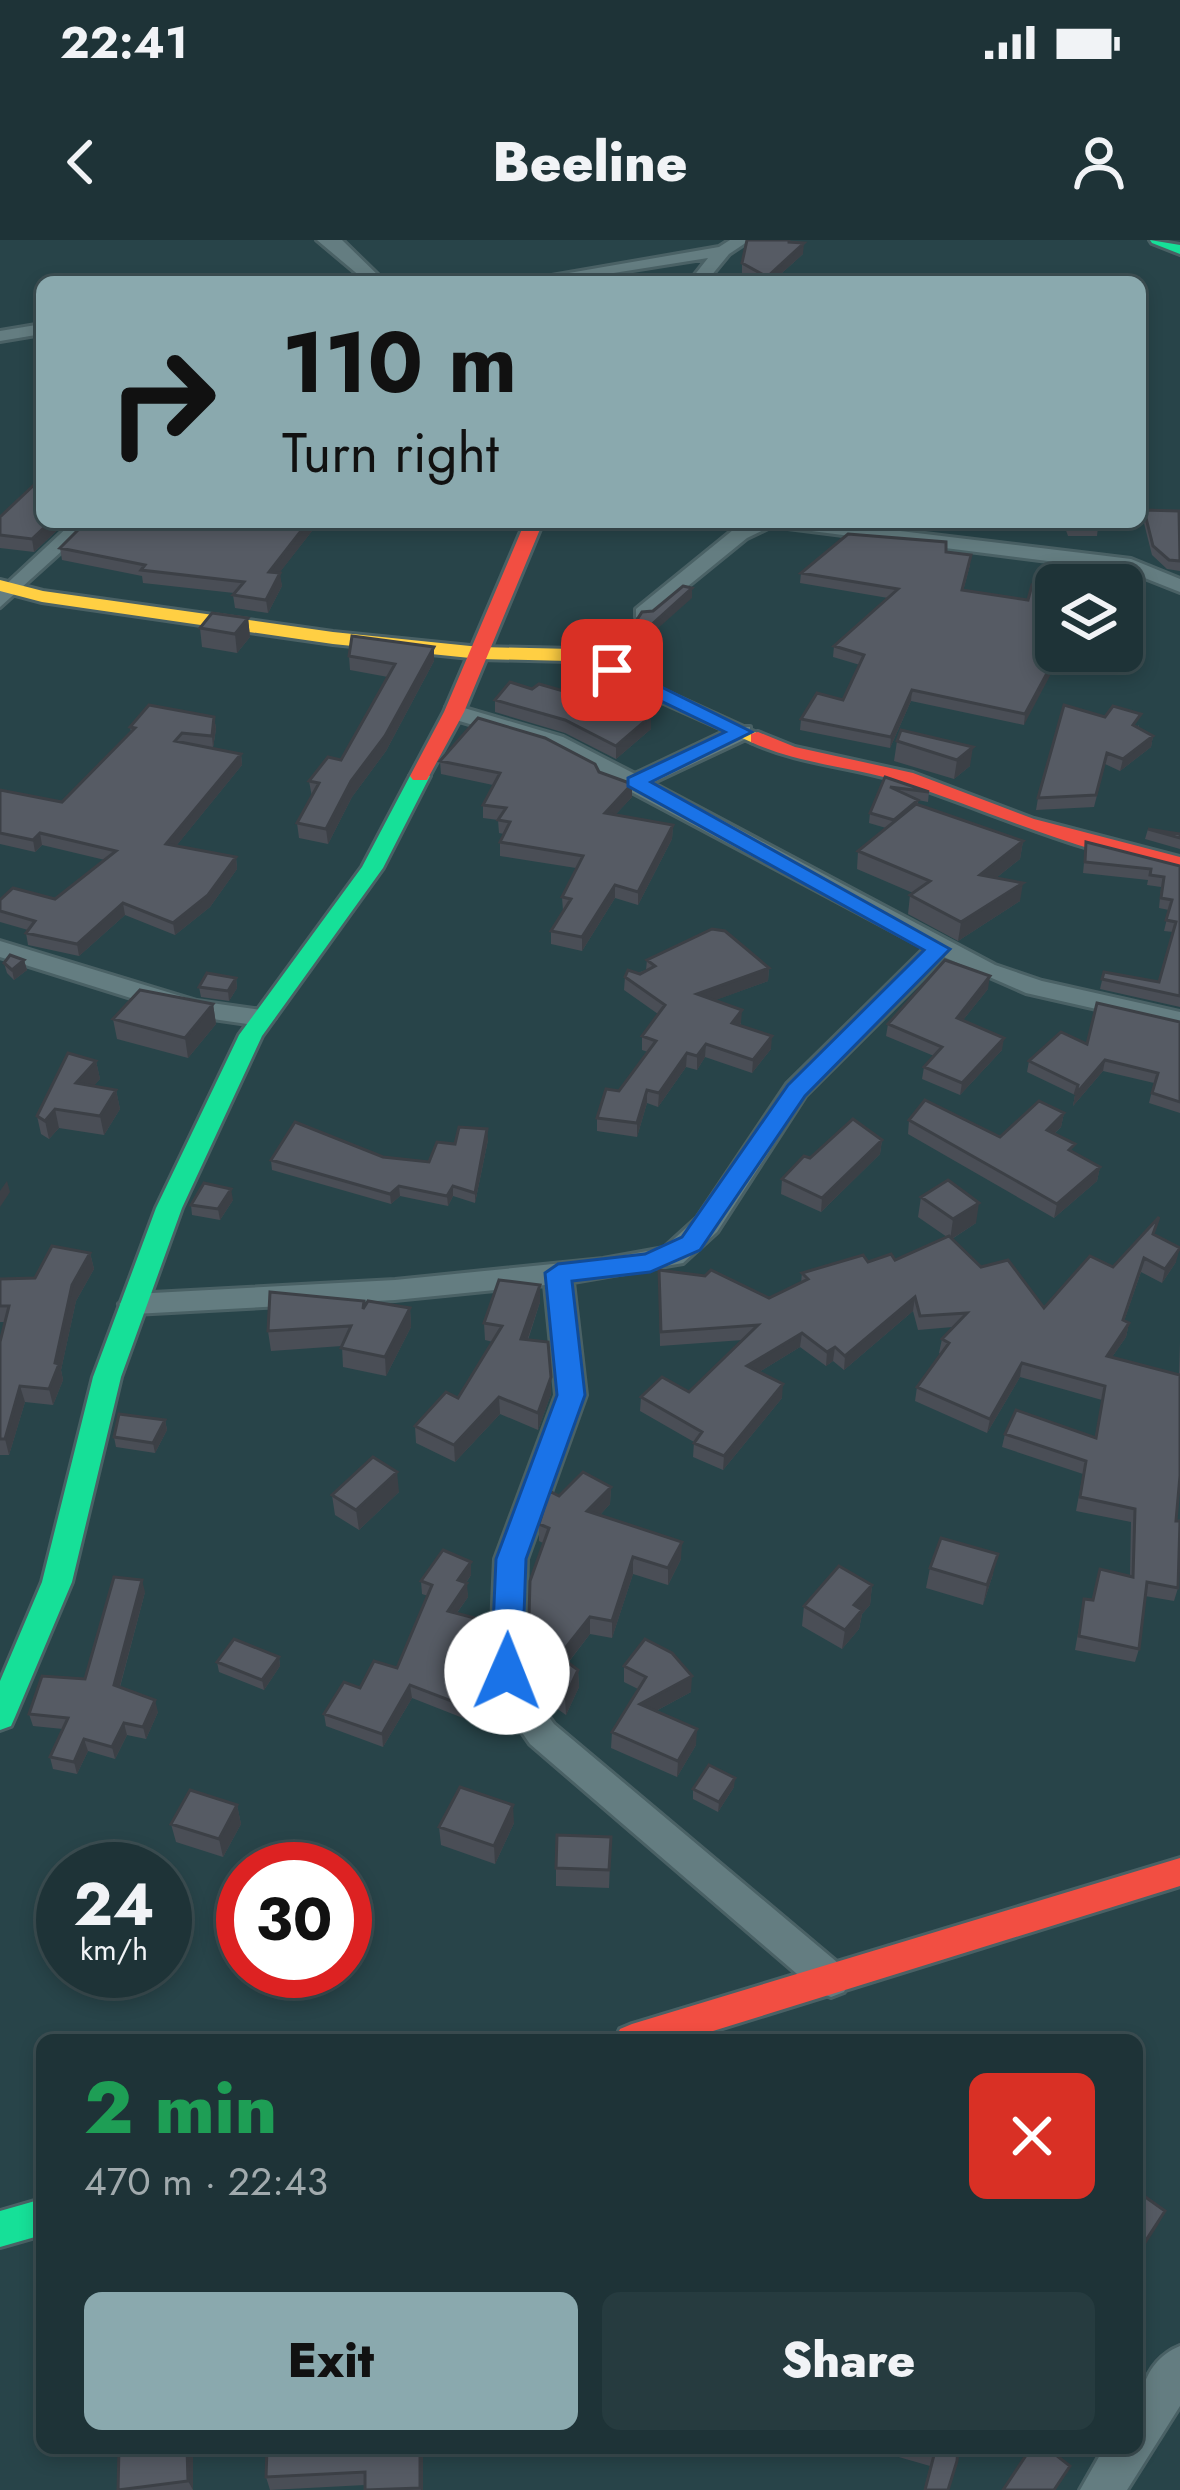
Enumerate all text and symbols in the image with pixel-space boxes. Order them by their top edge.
text: 22:41 [60,10,188,75]
text: Beeline [492,123,688,201]
icon: back [48,129,114,195]
icon: person [1066,129,1132,195]
text: 110 m [282,302,517,424]
icon: right [84,324,240,480]
text: Turn right [282,414,499,492]
map controls [1035,564,1143,672]
button: layers [1035,564,1143,672]
pin [561,619,663,721]
icon: arrive [579,637,645,703]
position arrow [444,1609,570,1735]
speed limit sign: 30 [216,1842,372,1998]
text: 24 [73,1861,155,1948]
text: km/h [80,1928,148,1971]
text: 2 min [84,2056,277,2160]
button: close [969,2073,1095,2199]
text: 470 m · 22:43 [84,2153,328,2210]
button: Exit [84,2292,578,2430]
button: Share [602,2292,1095,2430]

